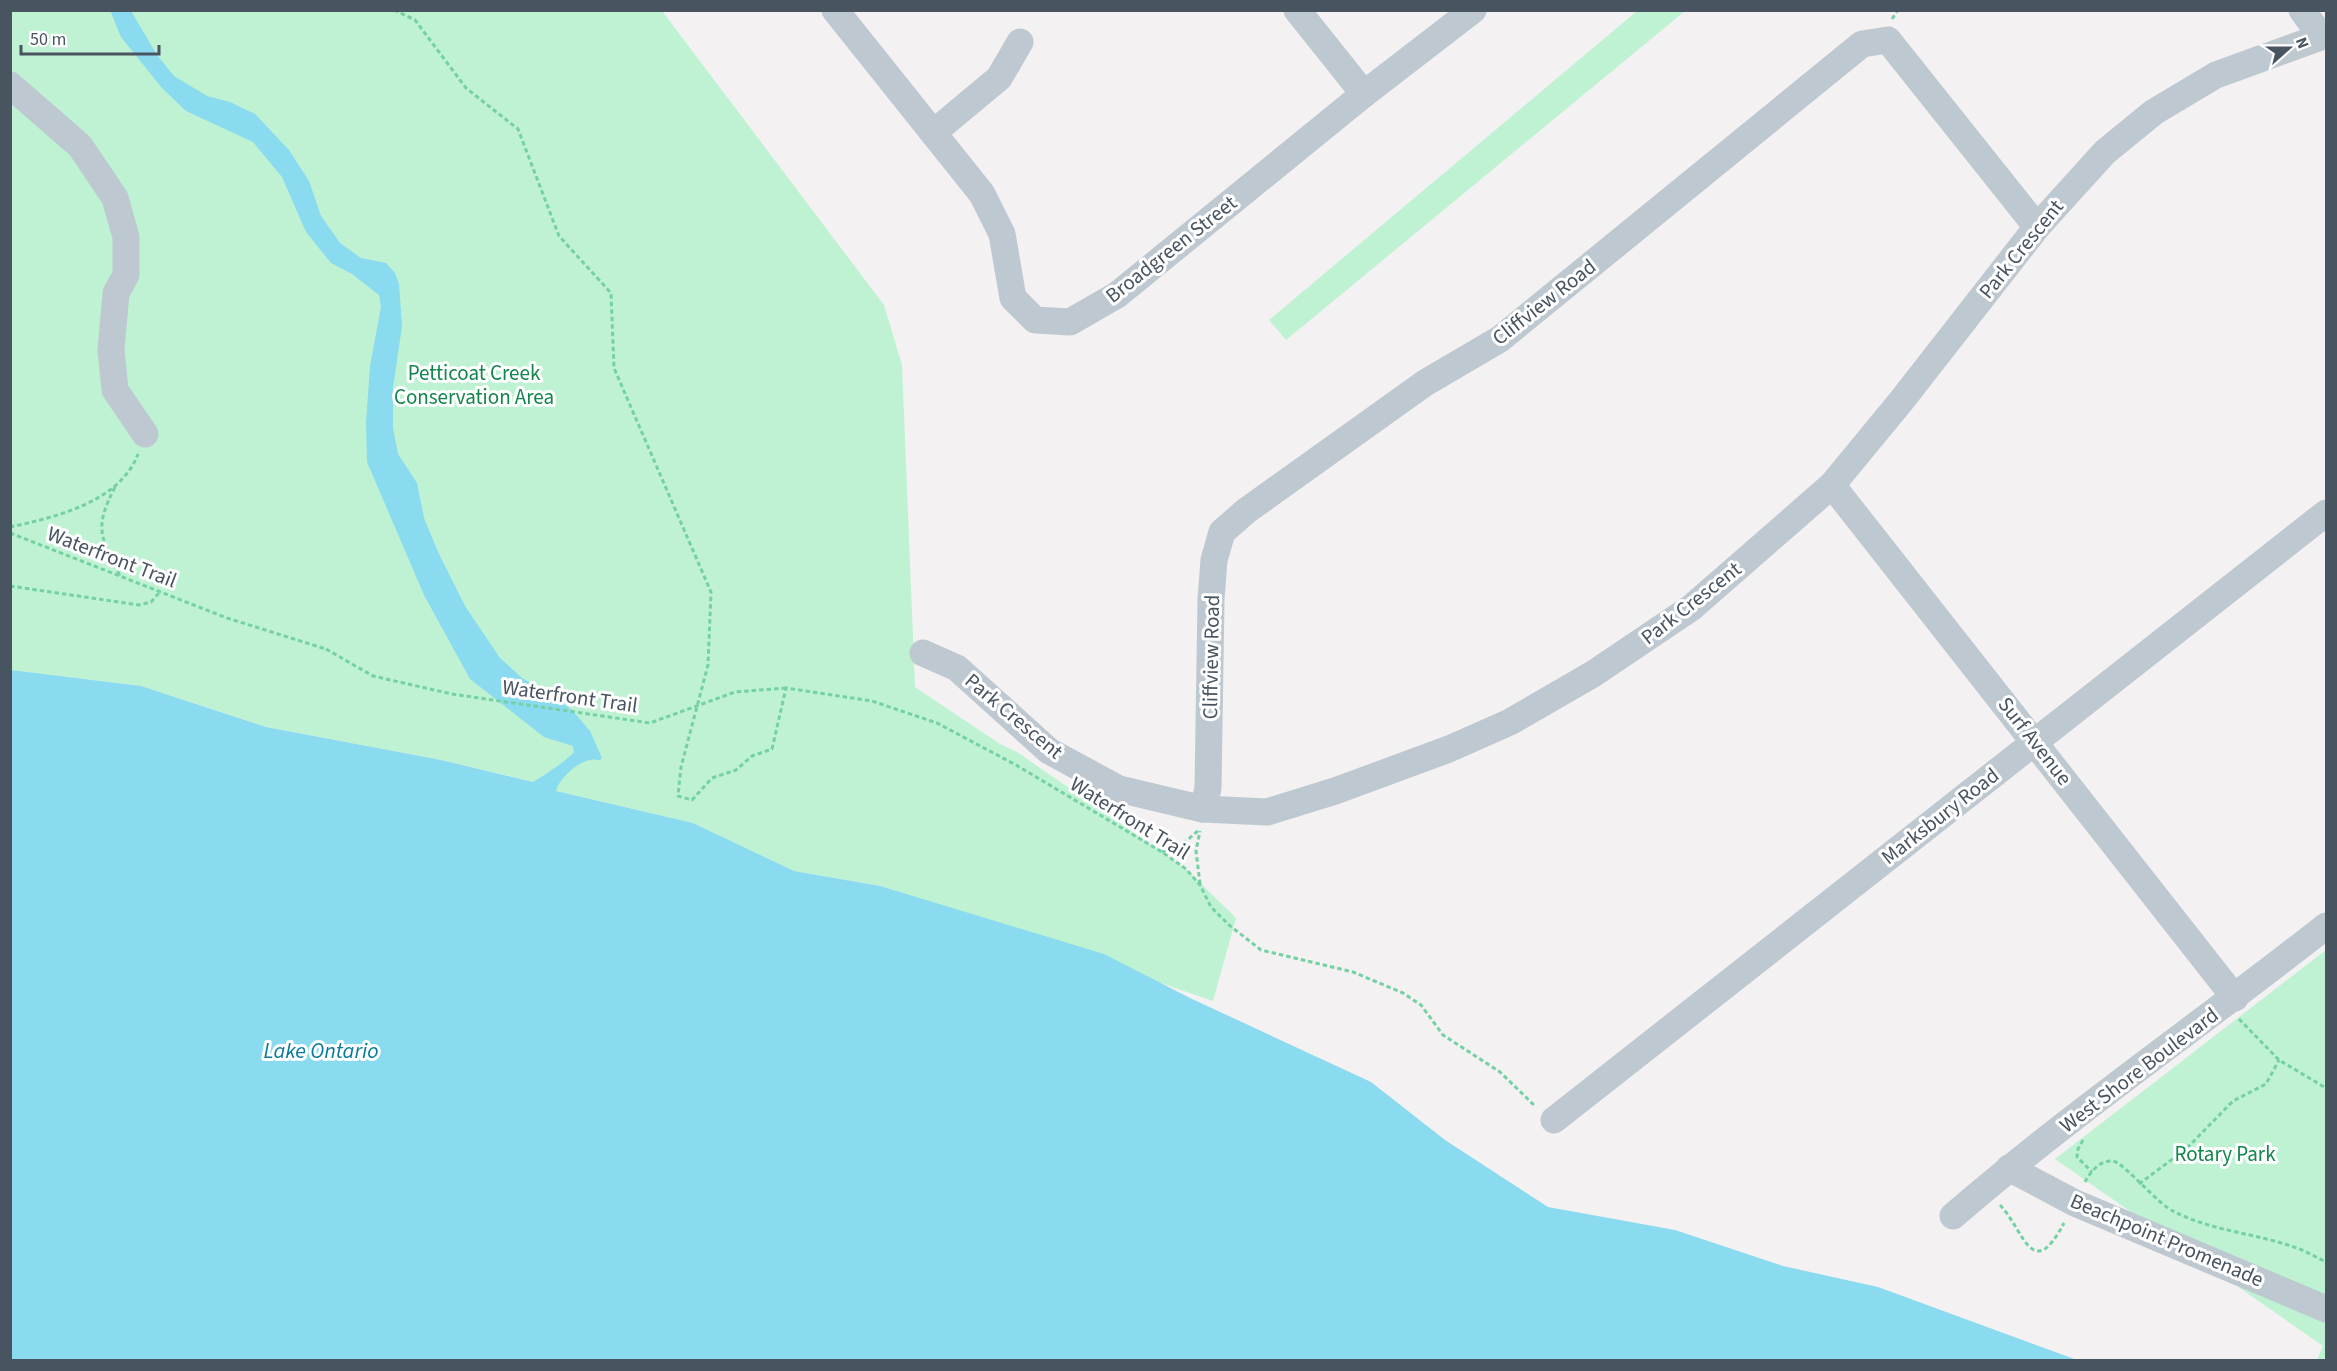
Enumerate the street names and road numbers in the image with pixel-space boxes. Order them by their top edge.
street label: Broadgreen Street [1099,188,1243,310]
street label: Park Crescent [1972,193,2070,305]
street label: Cliffview Road [1486,252,1602,352]
street label: Waterfront Trail [43,519,181,595]
street label: Park Crescent [1635,554,1747,652]
street label: Cliffview Road [1195,594,1227,720]
street label: Park Crescent [958,666,1070,766]
street label: Waterfront Trail [500,672,640,720]
street label: Surf Avenue [1991,690,2079,792]
street label: Marksbury Road [1875,760,2005,872]
street label: Waterfront Trail [1064,769,1196,867]
street label: West Shore Boulevard [2053,1000,2225,1140]
street label: Beachpoint Promenade [2066,1186,2268,1294]

